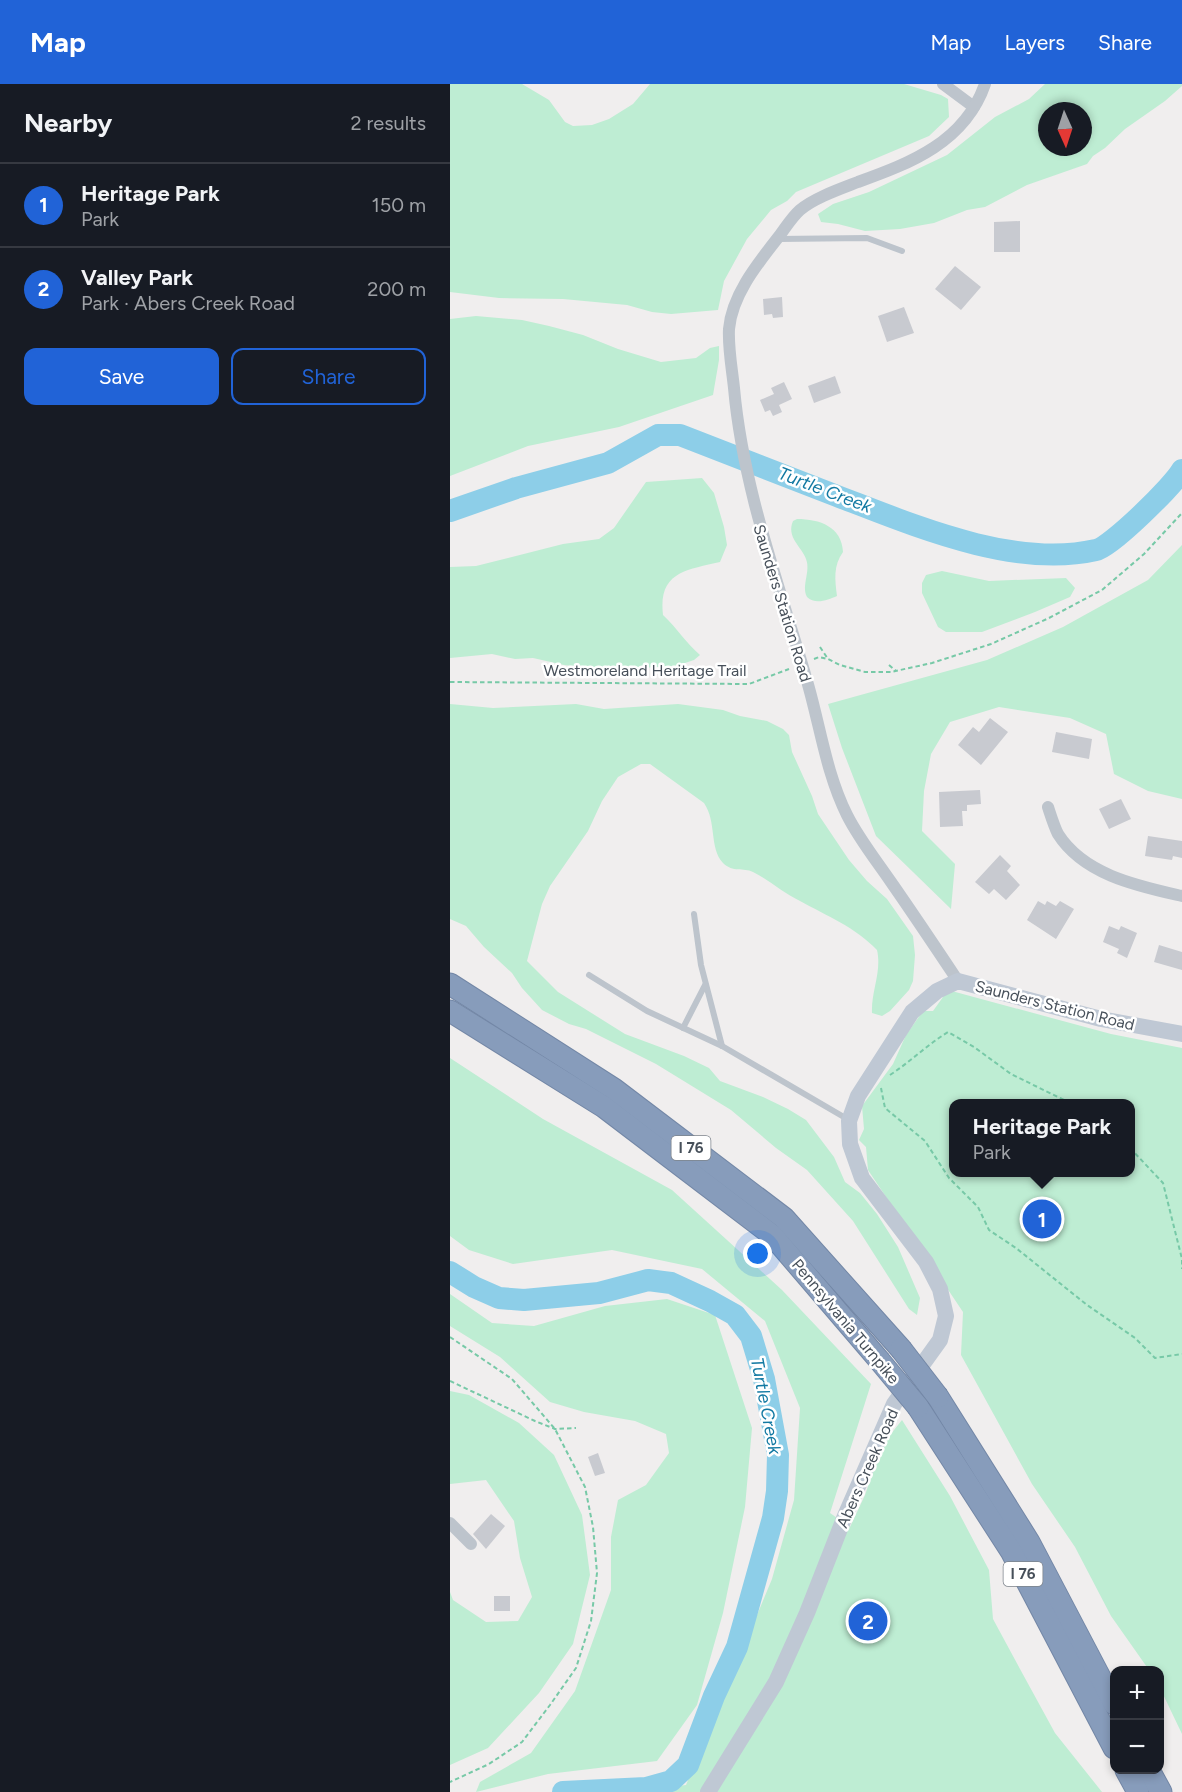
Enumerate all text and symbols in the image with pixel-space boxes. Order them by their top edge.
text: Map [30,25,86,59]
text: Map [931,30,971,55]
text: Layers [1004,30,1065,55]
text: Share [1098,30,1152,55]
north arrow [1038,102,1092,156]
text: Nearby [24,107,112,139]
text: 2 results [350,111,426,135]
text: Heritage Park [81,180,220,207]
text: 1 [39,193,48,217]
text: 150 m [371,193,426,217]
text: Park [81,207,119,231]
text: Valley Park [81,264,193,291]
text: 2 [38,277,49,301]
text: 200 m [367,277,426,301]
text: Park · Abers Creek Road [81,291,295,315]
button: Save [24,348,219,405]
button: Share [231,348,426,405]
water label: Turtle Creek [775,462,876,518]
street label: Saunders Station Road [750,522,816,684]
street label: Westmoreland Heritage Trail [544,661,746,680]
street label: Saunders Station Road [973,976,1137,1034]
popup [949,1099,1135,1177]
text: Heritage Park [973,1113,1111,1140]
road number: I 76 [672,1136,710,1160]
text: Park [973,1140,1011,1164]
pin: 1 [1022,1196,1062,1242]
your location [743,1239,772,1268]
street label: Pennsylvania Turnpike [788,1255,904,1388]
water label: Turtle Creek [746,1356,786,1457]
street label: Abers Creek Road [833,1406,902,1531]
road number: I 76 [1004,1562,1042,1586]
pin: 2 [848,1598,888,1644]
map controls [1110,1666,1164,1774]
button: + [1110,1666,1164,1720]
button: − [1110,1720,1164,1774]

